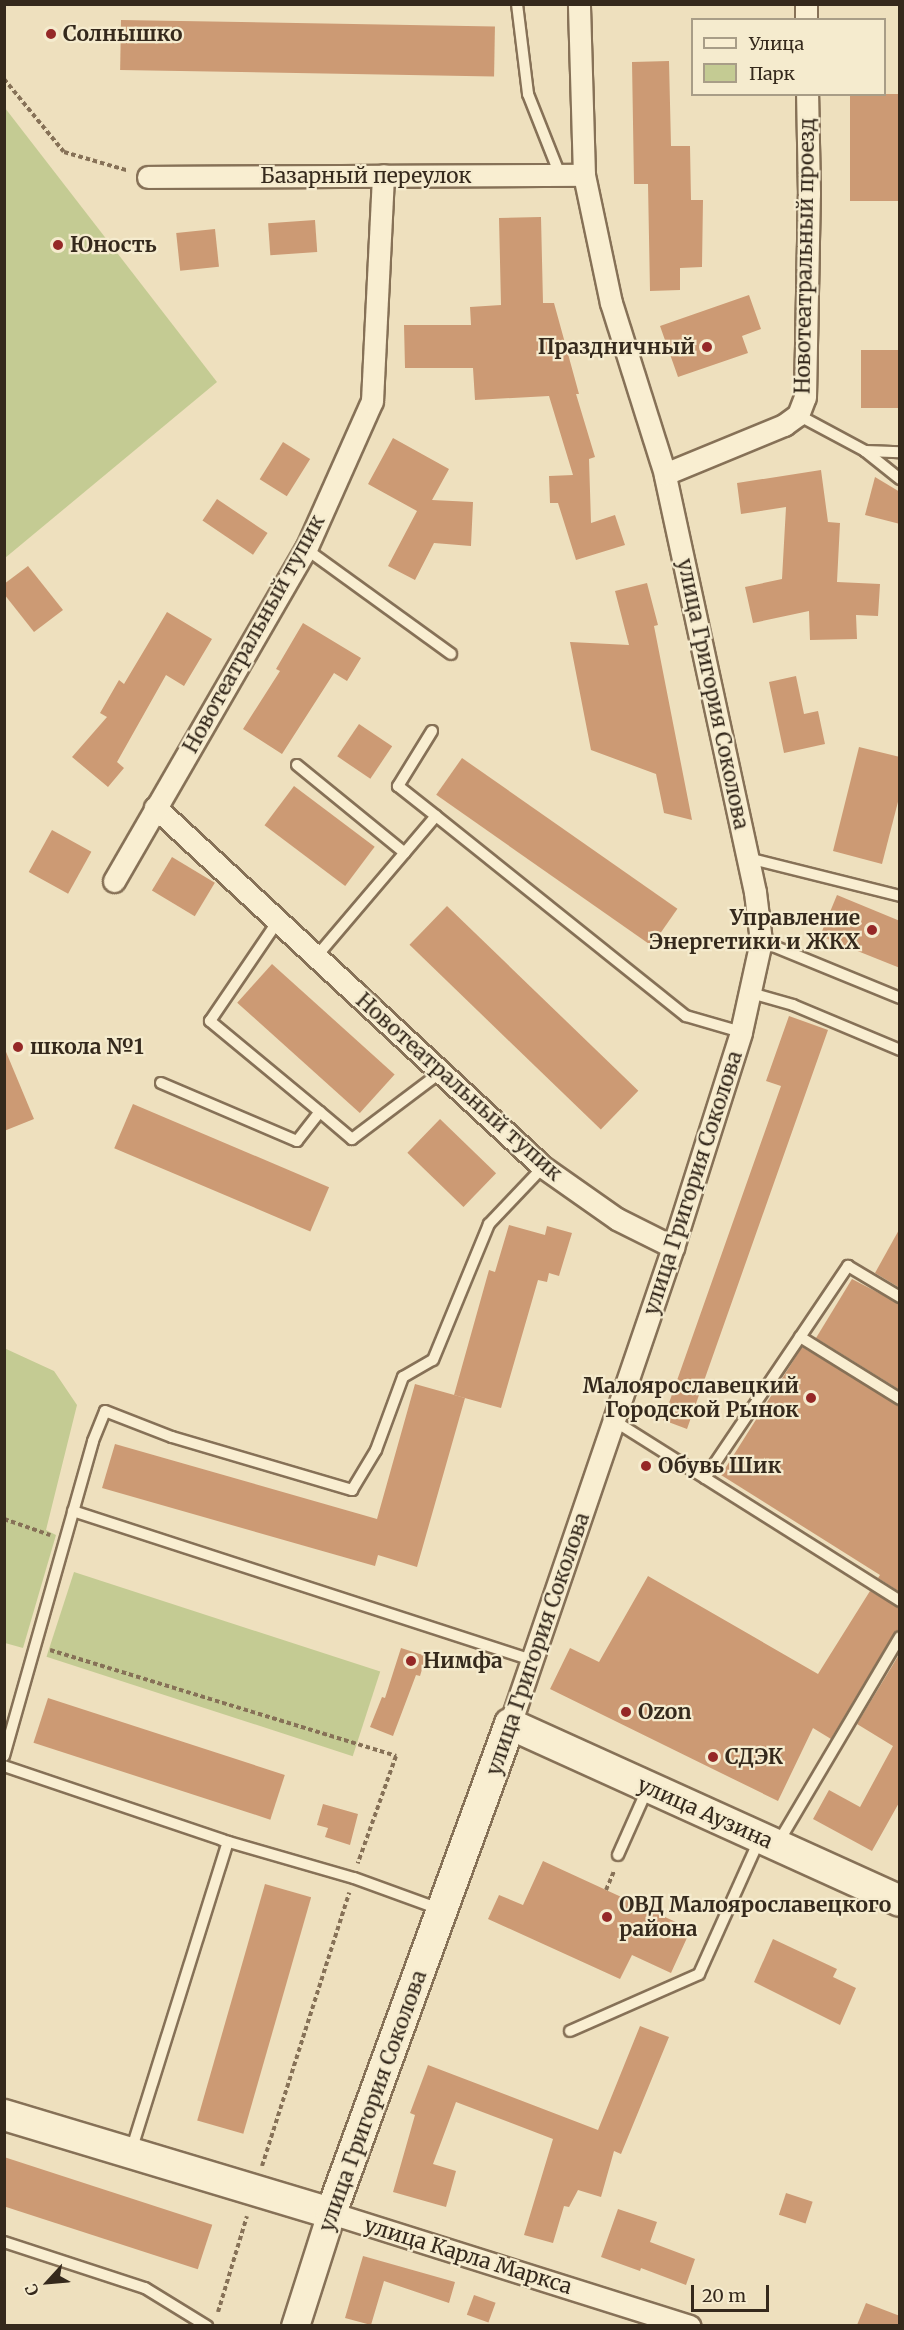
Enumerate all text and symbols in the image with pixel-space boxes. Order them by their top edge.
legend [691,18,886,96]
place label: Солнышко [63,21,183,47]
marker: Солнышко [44,27,58,41]
text: Улица [749,32,804,55]
text: Парк [749,62,795,85]
street label: Новотеатральный проезд [790,118,820,394]
street label: Базарный переулок [260,163,472,189]
place label: Юность [70,232,157,258]
marker: Юность [51,238,65,252]
place label: Праздничный [538,334,695,360]
marker: Праздничный [700,340,714,354]
street label: Новотеатральный тупик [178,510,330,758]
street label: улица Григория Соколова [672,556,754,832]
place label: Управление Энергетики и ЖКХ [649,905,860,955]
marker: Управление Энергетики и ЖКХ [865,923,879,937]
street label: Новотеатральный тупик [351,988,567,1186]
place label: школа №1 [30,1034,144,1060]
marker: школа №1 [11,1040,25,1054]
street label: улица Григория Соколова [638,1048,748,1318]
place label: Малоярославецкий Городской Рынок [583,1373,799,1423]
marker: Малоярославецкий Городской Рынок [804,1391,818,1405]
place label: Обувь Шик [658,1453,781,1479]
marker: Обувь Шик [639,1459,653,1473]
street label: улица Григория Соколова [481,1509,595,1779]
place label: Нимфа [423,1648,503,1674]
marker: Нимфа [404,1654,418,1668]
place label: Ozon [638,1699,692,1725]
marker: Ozon [619,1705,633,1719]
place label: СДЭК [725,1744,783,1770]
marker: СДЭК [706,1750,720,1764]
street label: улица Аузина [633,1772,777,1854]
place label: ОВД Малоярославецкого района [619,1892,891,1942]
marker: ОВД Малоярославецкого района [600,1910,614,1924]
street label: улица Григория Соколова [314,1967,432,2235]
street label: улица Карла Маркса [361,2212,575,2300]
north arrow [18,2252,78,2312]
scale bar [694,2273,772,2311]
text: С [21,2281,43,2299]
text: 20 m [702,2284,746,2307]

